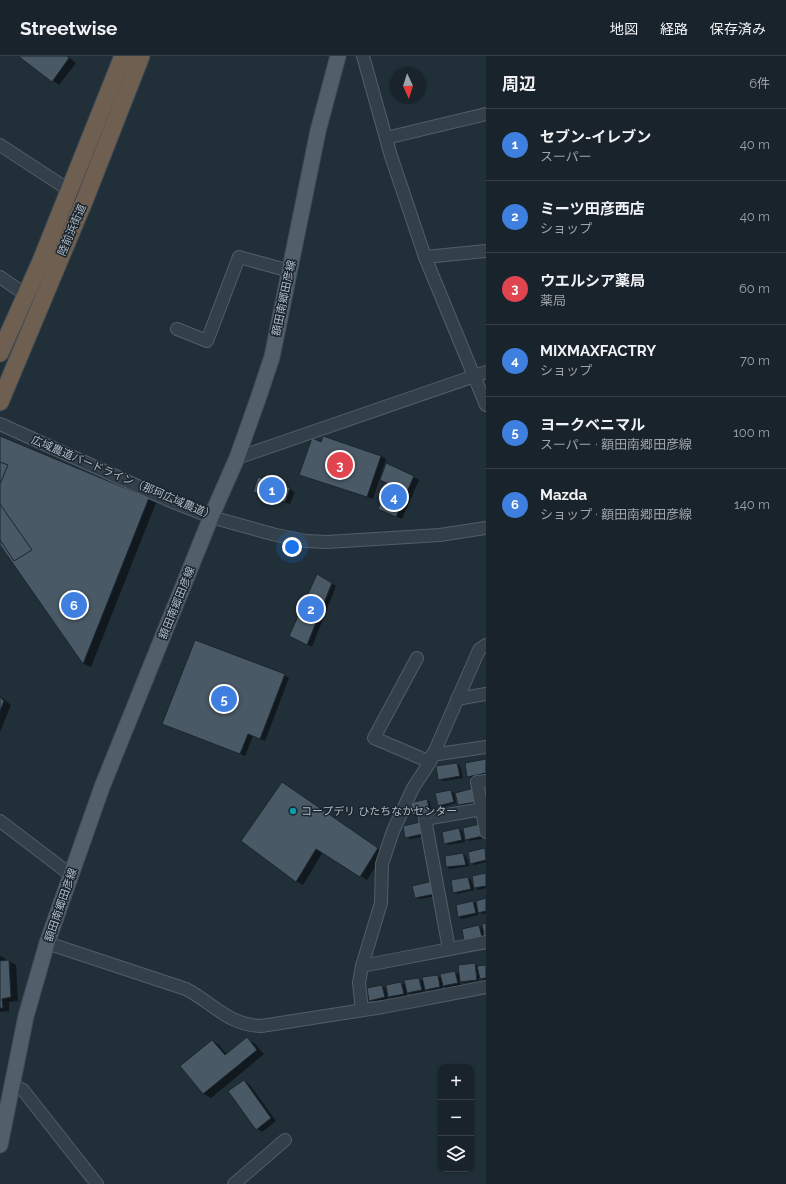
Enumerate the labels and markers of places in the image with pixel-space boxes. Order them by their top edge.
pin: 3 [327,450,353,480]
pin: 1 [259,475,285,505]
pin: 4 [381,482,407,512]
pin: 6 [61,590,87,620]
pin: 2 [298,594,324,624]
pin: 5 [211,684,237,714]
place label: コープデリ ひたちなかセンター [301,805,457,818]
marker: コープデリ ひたちなかセンター [288,806,298,816]

